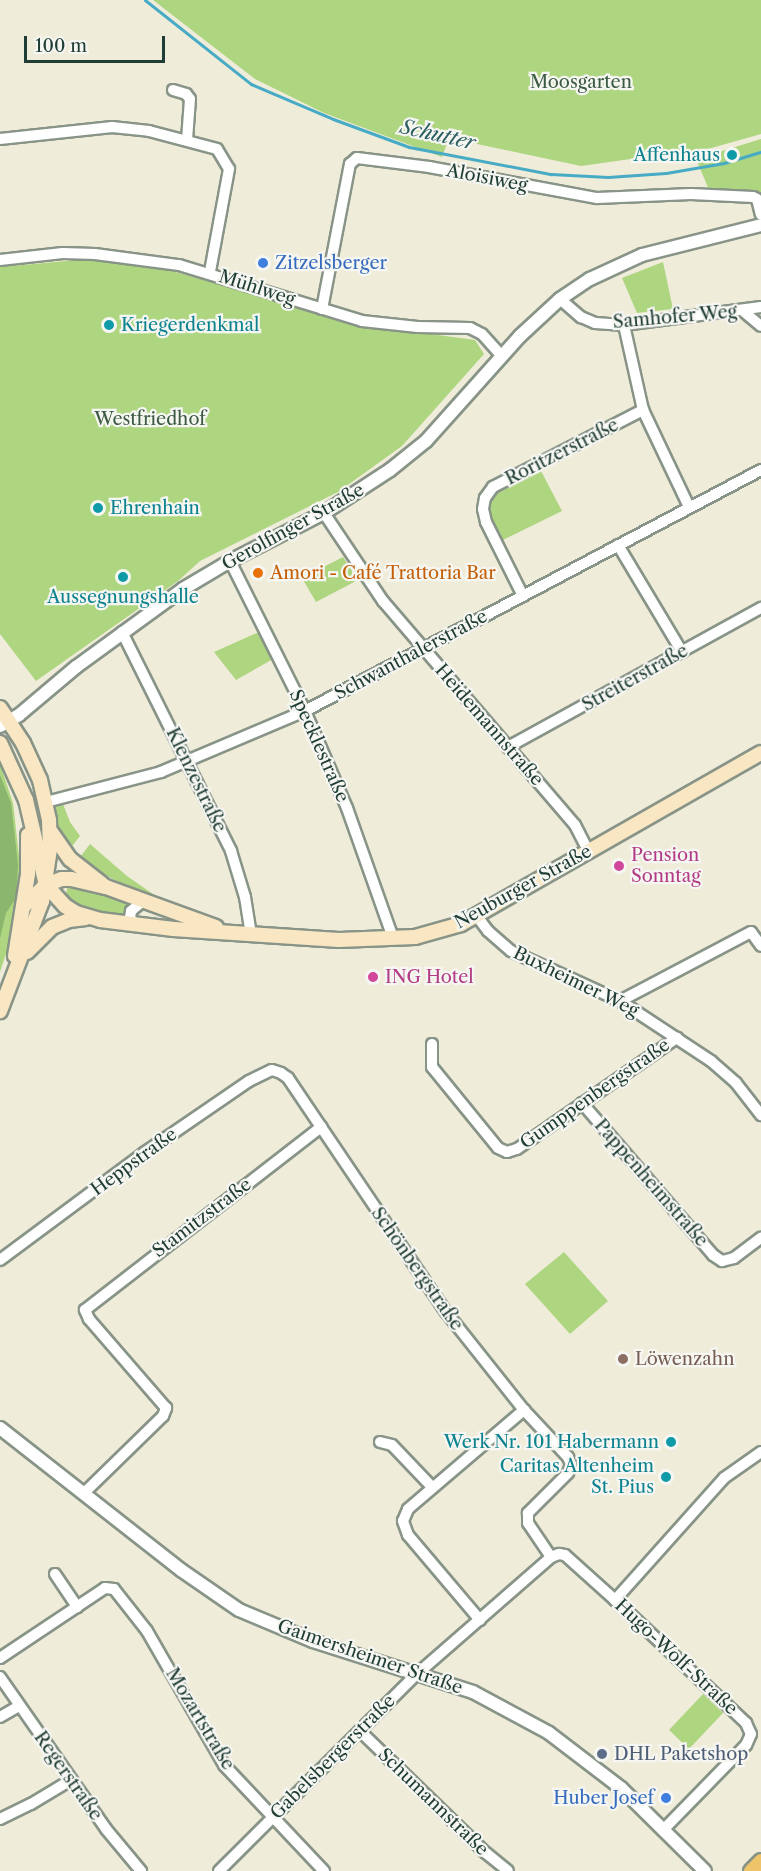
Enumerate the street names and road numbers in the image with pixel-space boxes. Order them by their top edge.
street label: Aloisiweg [445,160,529,196]
street label: Mühlweg [216,266,298,310]
street label: Samhofer Weg [611,301,739,333]
street label: Roritzerstraße [502,414,622,490]
street label: Gerolfinger Straße [218,479,368,575]
street label: Schwanthalerstraße [331,606,491,704]
street label: Streiterstraße [578,640,692,716]
street label: Heidemannstraße [430,660,548,790]
street label: Specklestraße [285,686,353,806]
street label: Klenzestraße [161,724,231,836]
street label: Neuburger Straße [451,840,595,934]
street label: Buxheimer Weg [509,942,643,1022]
street label: Gumppenbergstraße [516,1034,674,1154]
street label: Pappenheimstraße [590,1115,712,1251]
street label: Heppstraße [87,1124,181,1200]
street label: Stamitzstraße [148,1174,256,1262]
street label: Schönbergstraße [366,1203,468,1335]
street label: Hugo-Wolf-Straße [610,1595,742,1719]
street label: Gaimersheimer Straße [275,1615,465,1699]
street label: Mozartstraße [161,1664,239,1774]
street label: Gabelsbergerstraße [266,1690,400,1824]
street label: Regerstraße [29,1727,107,1825]
street label: Schumannstraße [373,1744,493,1860]

